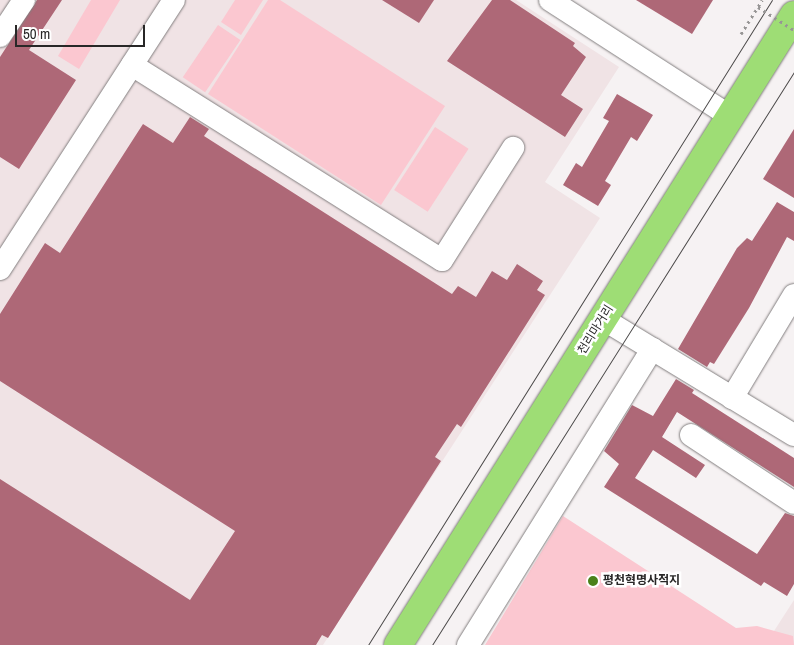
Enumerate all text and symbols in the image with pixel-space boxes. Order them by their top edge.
scale bar [18,15,148,47]
text: 50 m [23,23,50,44]
street label: 천리마거리 [575,303,617,357]
place label: 평천혁명사적지 [603,574,680,588]
marker: 평천혁명사적지 [587,575,599,587]

